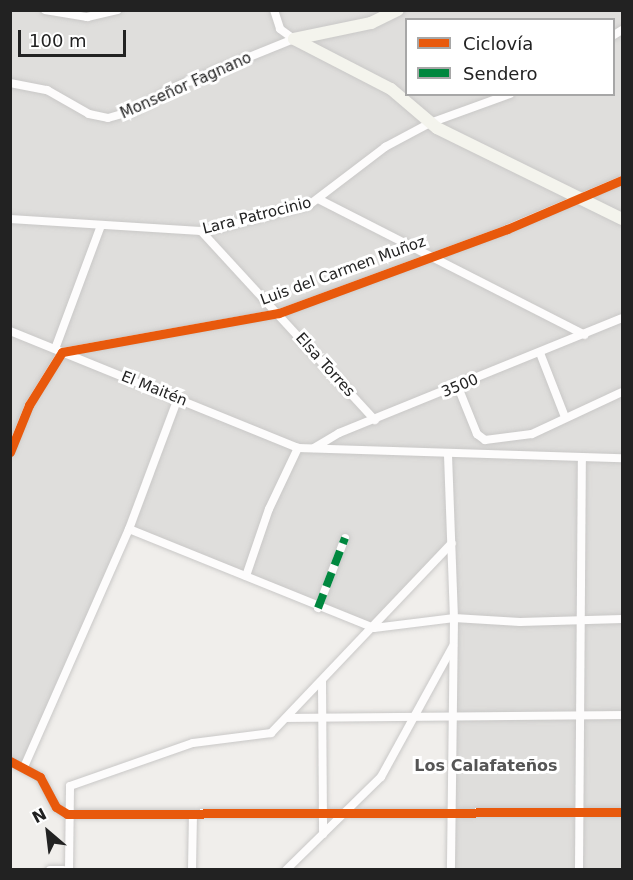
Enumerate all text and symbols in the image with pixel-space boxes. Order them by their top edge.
scale bar [21,18,129,56]
legend [405,18,615,96]
text: 100 m [29,30,87,51]
text: Ciclovía [463,33,533,54]
street label: Monseñor Fagnano [118,49,254,123]
text: Sendero [463,63,537,84]
street label: Lara Patrocinio [201,194,313,238]
street label: Luis del Carmen Muñoz [258,233,428,309]
street label: Elsa Torres [292,329,358,401]
street label: El Maitén [118,368,190,410]
street label: 3500 [439,371,481,401]
district label: Los Calafateños [414,756,558,776]
north arrow [18,802,78,862]
text: N [29,804,50,827]

